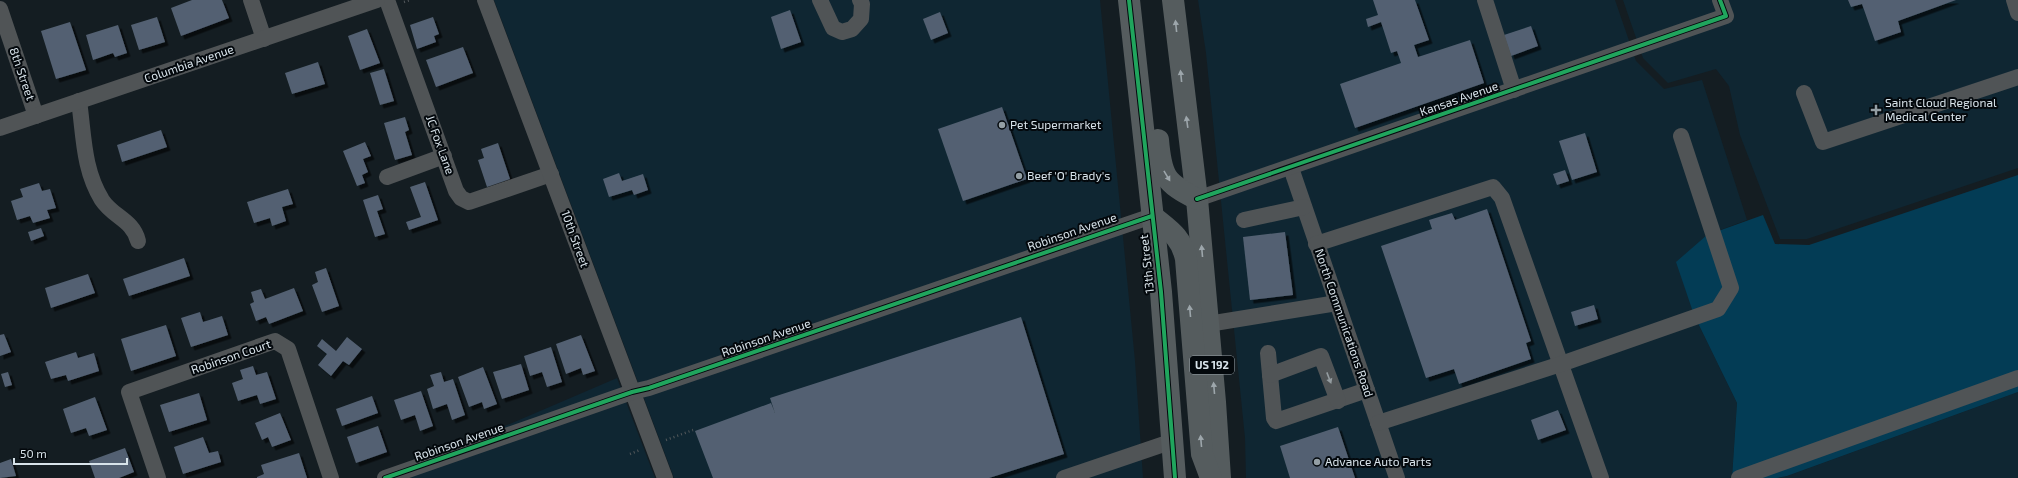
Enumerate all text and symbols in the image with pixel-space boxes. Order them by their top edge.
one-way arrow [1172,20,1179,32]
street label: Columbia Avenue [142,41,235,85]
street label: 8th Street [7,45,39,102]
one-way arrow [1178,70,1184,82]
street label: Kansas Avenue [1418,78,1500,118]
place label: Saint Cloud Regional Medical Center [1885,95,1997,123]
marker: Saint Cloud Regional Medical Center [1870,104,1882,116]
street label: JC Fox Lane [424,113,458,176]
one-way arrow [1184,116,1190,128]
place label: Pet Supermarket [1010,117,1102,131]
marker: Pet Supermarket [997,120,1007,130]
place label: Beef 'O' Brady's [1027,168,1110,182]
one-way arrow [1163,170,1170,182]
marker: Beef 'O' Brady's [1014,171,1024,181]
street label: 10th Street [559,208,593,269]
street label: Robinson Avenue [1025,209,1118,253]
street label: 13th Street [1136,234,1156,294]
one-way arrow [1198,245,1205,257]
street label: North Communications Road [1313,247,1377,399]
one-way arrow [1187,305,1193,317]
street label: Robinson Avenue [719,315,812,359]
street label: Robinson Court [189,336,273,376]
road number: US 192 [1190,356,1234,374]
one-way arrow [1327,373,1333,385]
one-way arrow [1211,382,1218,394]
street label: Robinson Avenue [412,419,505,463]
one-way arrow [1197,434,1204,447]
scale bar [14,440,127,466]
text: 50 m [20,446,47,460]
place label: Advance Auto Parts [1325,454,1431,468]
marker: Advance Auto Parts [1312,457,1322,467]

